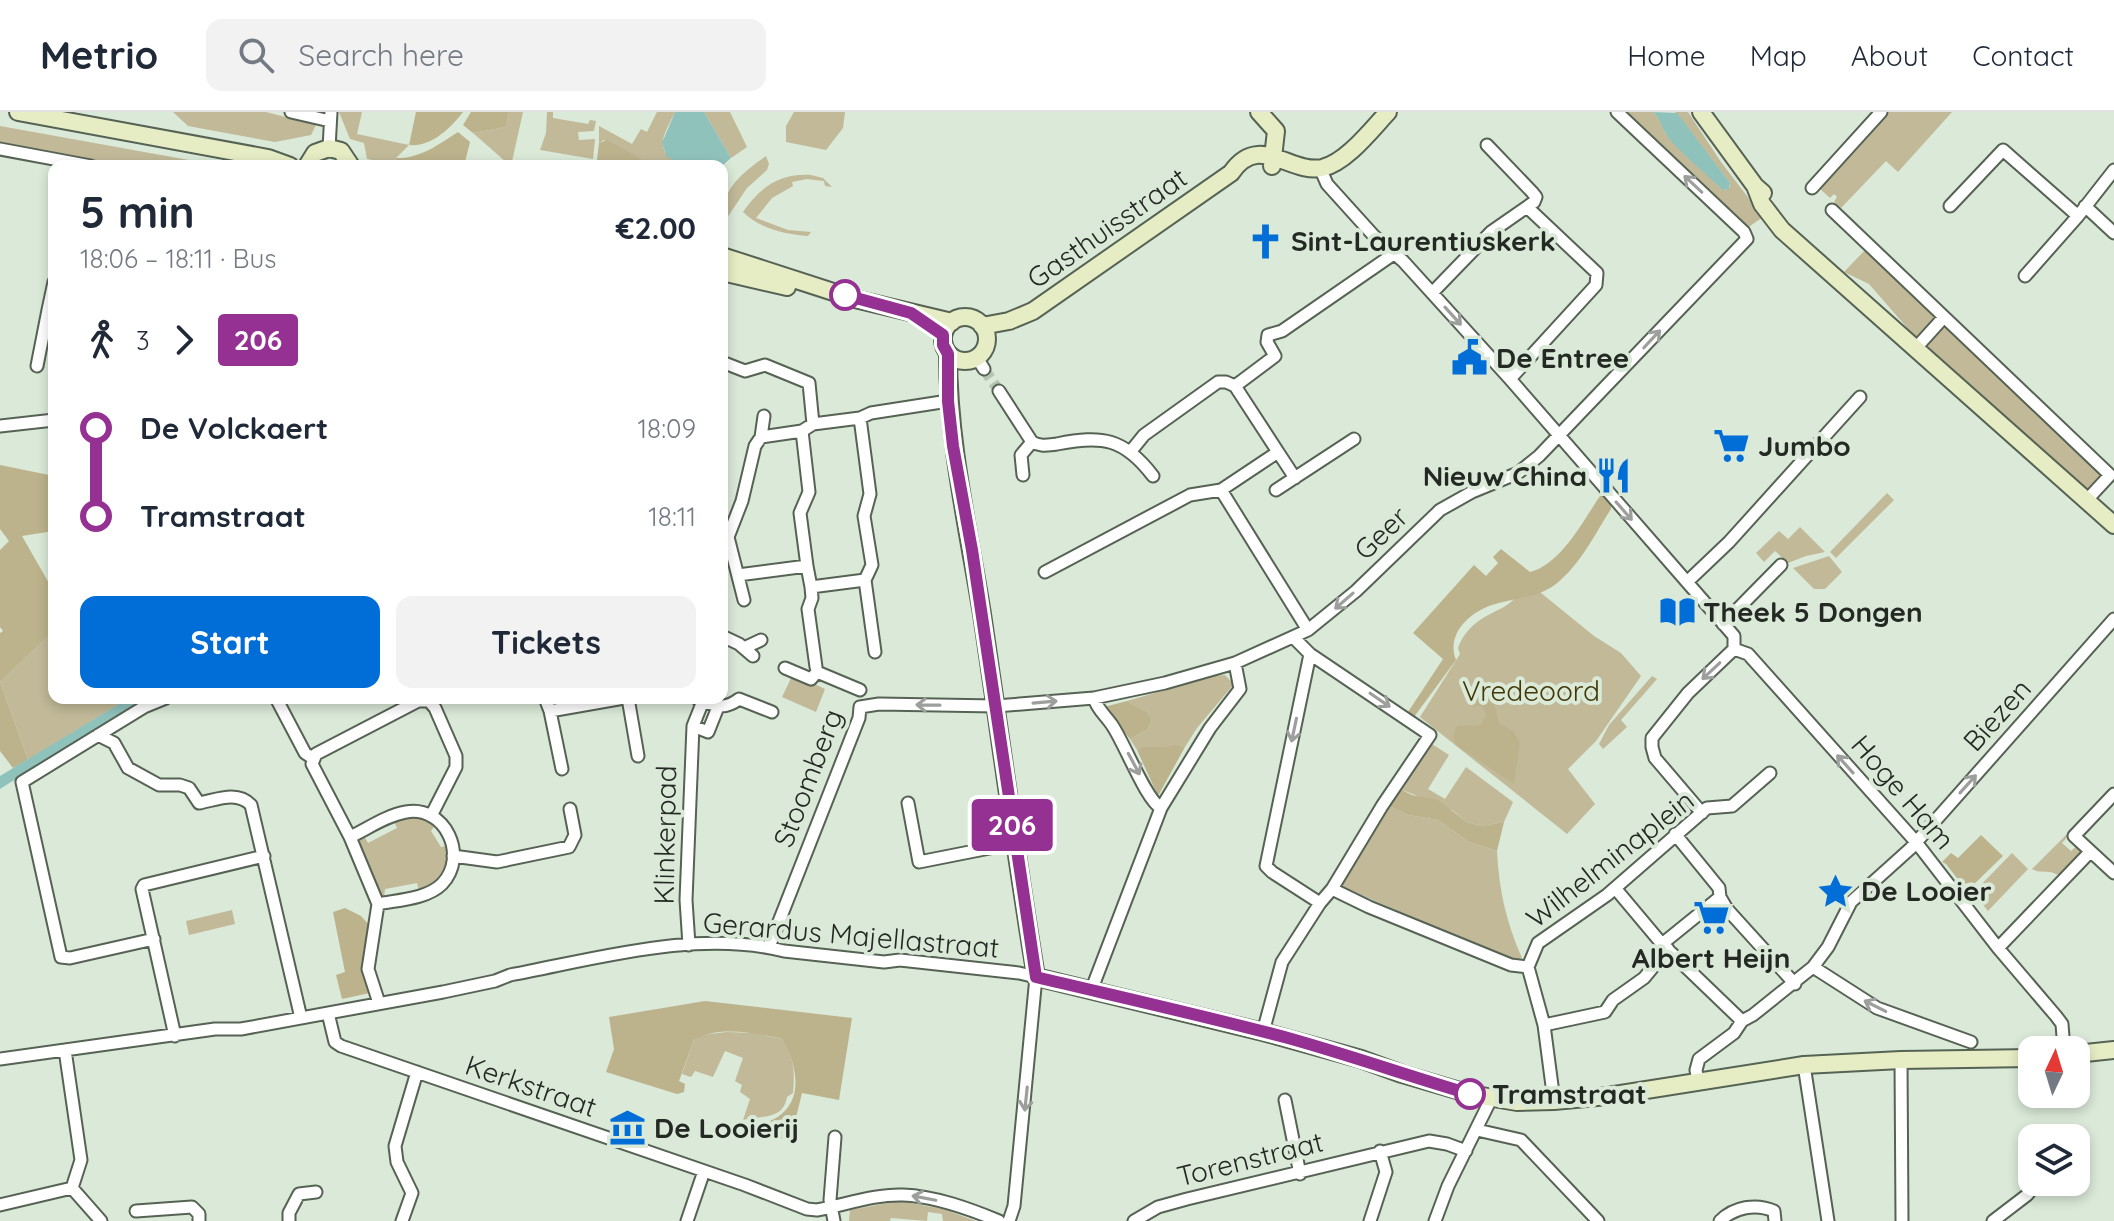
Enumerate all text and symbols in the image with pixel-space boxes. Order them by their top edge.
search box [206,19,766,91]
text: Metrio [40,31,158,79]
icon: search [234,33,278,77]
text: Search here [298,36,464,74]
text: Home [1627,38,1706,73]
text: Map [1750,38,1807,73]
text: About [1851,38,1928,73]
text: Contact [1972,38,2074,73]
street label: Gasthuisstraat [1020,160,1193,296]
one-way arrow [1683,174,1703,193]
text: 5 min [80,184,195,239]
text: €2.00 [616,209,696,247]
church icon: Sint-Laurentiuskerk [1246,222,1284,260]
place label: Sint-Laurentiuskerk [1291,223,1556,258]
text: 18:06 – 18:11 · Bus [80,242,276,275]
unlabelled marker [830,280,860,310]
one-way arrow [1443,306,1461,326]
icon: walk [80,318,124,362]
icon: forward [162,318,206,362]
text: 206 [234,322,282,357]
text: 3 [136,324,150,357]
one-way arrow [1643,330,1661,350]
public building icon: De Entree [1451,339,1489,377]
place label: De Entree [1496,340,1629,375]
text: De Volckaert [140,409,328,447]
text: 18:09 [637,412,696,445]
supermarket icon: Jumbo [1713,427,1751,465]
place label: Jumbo [1758,428,1851,463]
restaurant icon: Nieuw China [1594,457,1632,495]
place label: Nieuw China [1423,458,1587,493]
text: Tramstraat [140,497,306,535]
street label: Geer [1346,498,1415,567]
text: 18:11 [648,500,696,533]
one-way arrow [1615,501,1633,521]
one-way arrow [1335,591,1355,609]
library icon: Theek 5 Dongen [1658,593,1696,631]
place label: Theek 5 Dongen [1703,594,1923,629]
button: Start [80,596,380,688]
button: Tickets [396,596,696,688]
one-way arrow [1701,662,1721,681]
street label: Biezen [1955,671,2038,758]
park label: Vredeoord [1462,673,1600,708]
one-way arrow [1368,692,1390,709]
one-way arrow [1031,694,1058,709]
one-way arrow [915,697,942,713]
street label: Stoomberg [765,704,850,852]
one-way arrow [1286,717,1301,742]
street label: Hoge Ham [1844,727,1963,856]
one-way arrow [1126,752,1142,775]
one-way arrow [1836,754,1854,774]
street label: Klinkerpad [646,765,683,905]
one-way arrow [1959,774,1977,794]
street label: Wilhelminaplein [1519,782,1701,935]
line badge: 206 [966,799,1058,851]
text: 206 [988,807,1036,842]
place icon: De Looier [1816,872,1854,910]
place label: De Looier [1861,873,1992,908]
supermarket icon: Albert Heijn [1692,899,1730,937]
street label: Gerardus Majellastraat [702,904,1001,965]
place label: Albert Heijn [1632,940,1790,975]
one-way arrow [1864,997,1888,1013]
north arrow [2018,1036,2090,1108]
map controls [2018,1036,2090,1196]
street label: Kerkstraat [461,1047,601,1124]
place label: Tramstraat [1492,1076,1647,1111]
marker: Tramstraat [1455,1079,1485,1109]
one-way arrow [1018,1085,1033,1112]
museum icon: De Looierij [609,1109,647,1147]
place label: De Looierij [654,1110,799,1145]
street label: Torenstraat [1173,1123,1327,1194]
button: layers [2018,1124,2090,1196]
one-way arrow [912,1190,938,1205]

